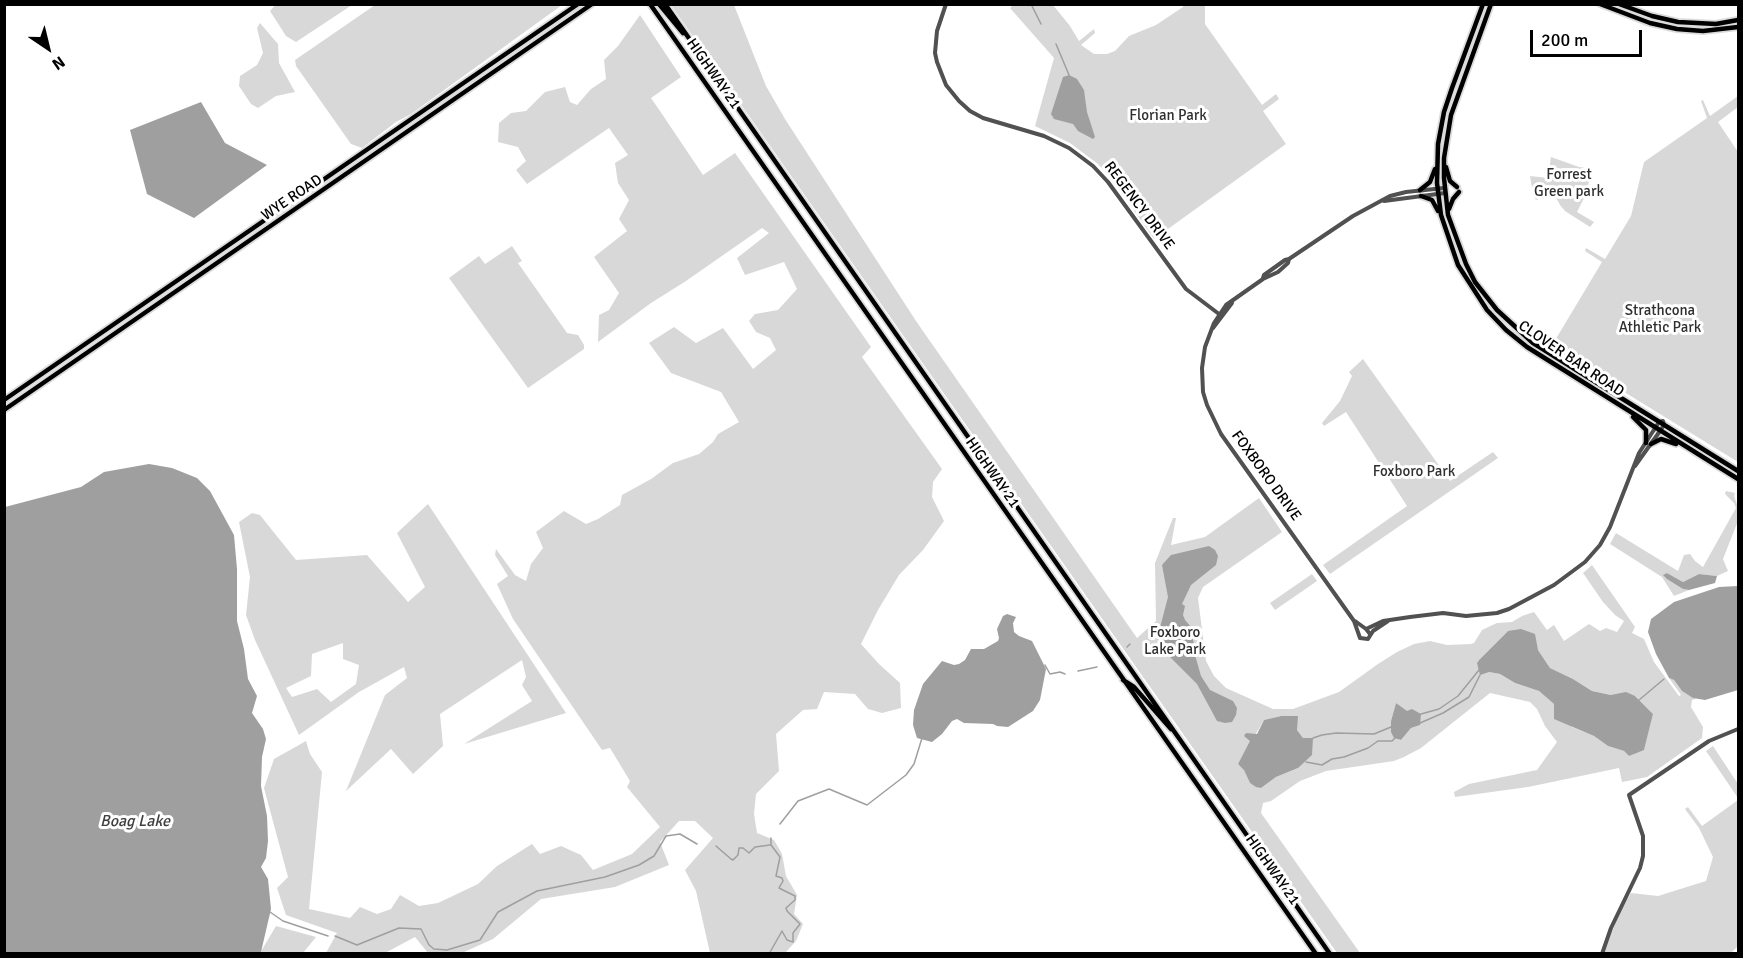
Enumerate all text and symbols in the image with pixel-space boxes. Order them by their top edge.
north arrow [18,18,78,78]
scale bar [1533,18,1646,56]
text: 200 m [1541,29,1588,51]
street label: HIGHWAY 21 [682,35,744,113]
text: N [48,51,69,74]
park label: Florian Park [1129,107,1207,125]
street label: REGENCY DRIVE [1100,158,1178,254]
park label: Forrest Green park [1534,166,1604,201]
street label: WYE ROAD [258,171,326,225]
park label: Strathcona Athletic Park [1619,302,1701,337]
street label: CLOVER BAR ROAD [1515,317,1627,401]
street label: FOXBORO DRIVE [1227,427,1305,525]
street label: HIGHWAY 21 [961,434,1023,512]
park label: Foxboro Park [1373,463,1455,481]
park label: Foxboro Lake Park [1144,624,1206,659]
water label: Boag Lake [100,812,170,832]
street label: HIGHWAY 21 [1241,831,1303,909]

